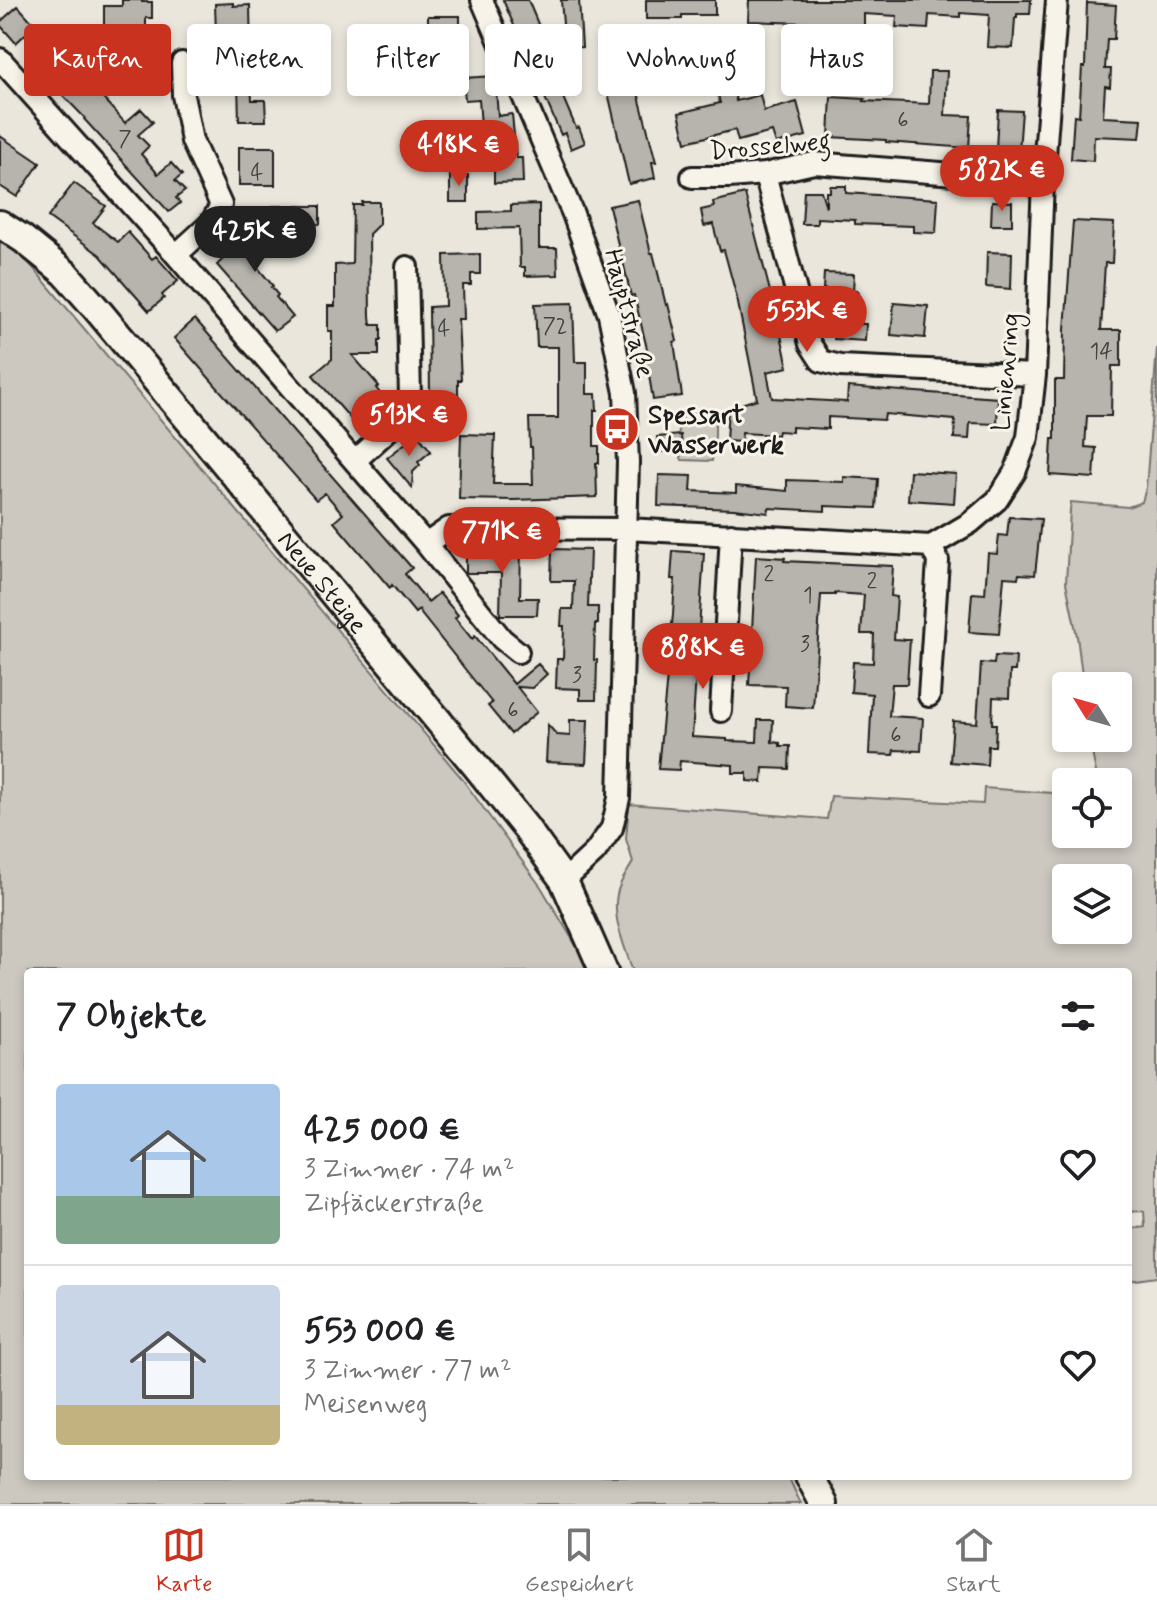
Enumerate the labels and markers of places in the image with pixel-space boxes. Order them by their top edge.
pin: 418K € [394,120,524,188]
pin: 582K € [937,145,1067,213]
pin: 425K € [190,206,320,274]
pin: 553K € [742,286,872,354]
pin: 513K € [344,390,474,458]
place label: Spessart Wasserwerk [647,399,784,463]
bus stop icon: Spessart Wasserwerk [593,405,641,453]
pin: 771K € [437,507,567,575]
pin: 888K € [638,623,768,691]

